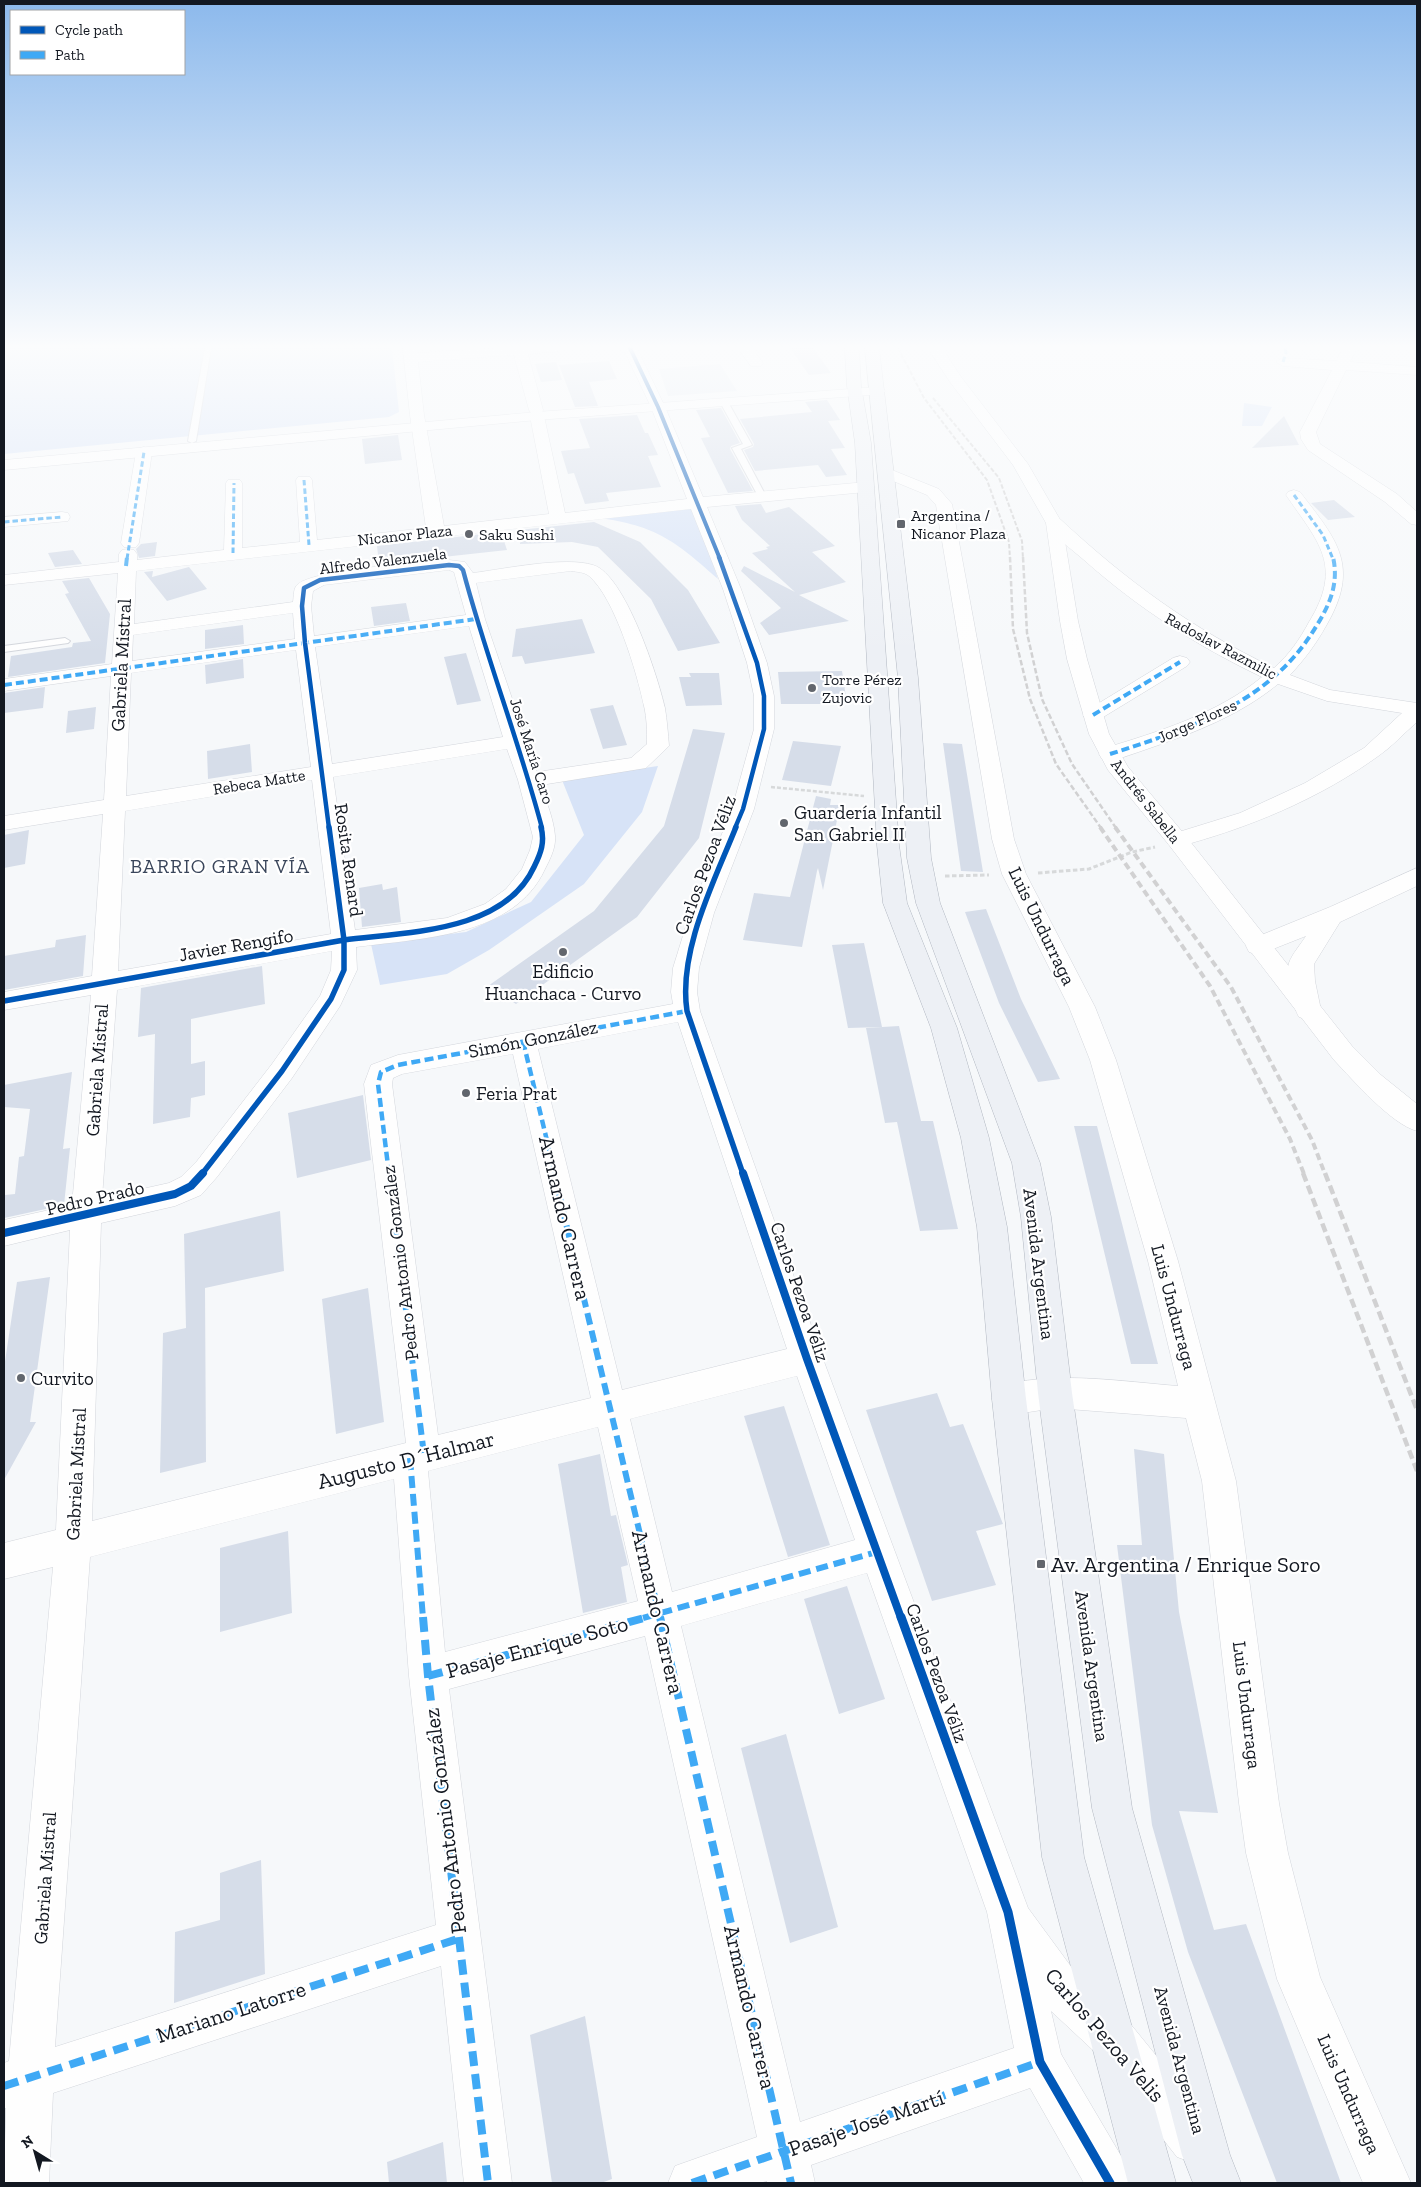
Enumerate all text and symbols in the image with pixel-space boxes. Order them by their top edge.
legend [10,10,185,75]
text: Cycle path [55,21,124,39]
text: Path [55,46,85,64]
place label: Argentina / Nicanor Plaza [911,506,1006,543]
marker: Argentina / Nicanor Plaza [895,518,907,530]
street label: Nicanor Plaza [357,521,453,549]
place label: Saku Sushi [479,525,555,544]
marker: Saku Sushi [463,528,475,540]
street label: Alfredo Valenzuela [318,544,448,578]
street label: Gabriela Mistral [106,598,136,732]
street label: Radoslav Razmilic [1162,608,1280,684]
place label: Torre Pérez Zujovic [822,670,902,707]
marker: Torre Pérez Zujovic [806,682,818,694]
street label: Jorge Flores [1155,695,1239,747]
street label: José María Caro [506,696,558,806]
street label: Andrés Sabella [1107,755,1185,847]
street label: Rebeca Matte [212,765,306,799]
street label: Carlos Pezoa Véliz [669,792,741,938]
place label: Guardería Infantil San Gabriel II [794,801,942,846]
street label: Rosita Renard [330,802,368,919]
marker: Guardería Infantil San Gabriel II [778,817,790,829]
district label: BARRIO GRAN VÍA [130,854,310,878]
street label: Luis Undurraga [1003,863,1081,989]
street label: Javier Rengifo [177,924,295,966]
marker: Edificio Huanchaca - Curvo [557,946,569,958]
place label: Edificio Huanchaca - Curvo [485,960,641,1005]
street label: Gabriela Mistral [81,1003,113,1137]
street label: Simón González [466,1015,600,1063]
place label: Feria Prat [476,1082,557,1105]
marker: Feria Prat [460,1087,472,1099]
street label: Armando Carrera [533,1133,597,1303]
street label: Pedro Antonio González [377,1164,423,1362]
street label: Pedro Prado [44,1175,147,1220]
street label: Avenida Argentina [1018,1187,1060,1341]
street label: Carlos Pezoa Véliz [765,1219,835,1365]
street label: Luis Undurraga [1146,1242,1202,1372]
place label: Curvito [31,1367,94,1390]
marker: Curvito [15,1372,27,1384]
street label: Gabriela Mistral [61,1407,91,1541]
street label: Augusto D´Halmar [315,1425,497,1495]
street label: Armando Carrera [626,1527,690,1697]
place label: Av. Argentina / Enrique Soro [1051,1551,1321,1578]
marker: Av. Argentina / Enrique Soro [1035,1558,1047,1570]
street label: Avenida Argentina [1070,1589,1114,1743]
street label: Carlos Pezoa Véliz [901,1600,973,1746]
street label: Pasaje Enrique Soto [443,1610,631,1684]
street label: Luis Undurraga [1228,1640,1266,1770]
street label: Pedro Antonio González [418,1707,472,1935]
street label: Gabriela Mistral [29,1811,61,1945]
street label: Armando Carrera [718,1922,782,2092]
street label: Carlos Pezoa Velis [1039,1962,1171,2108]
street label: Mariano Latorre [153,1975,309,2049]
street label: Avenida Argentina [1149,1984,1211,2136]
street label: Luis Undurraga [1312,2031,1386,2157]
street label: Pasaje José Martí [785,2084,947,2162]
north arrow [10,2127,60,2177]
text: N [18,2132,37,2152]

